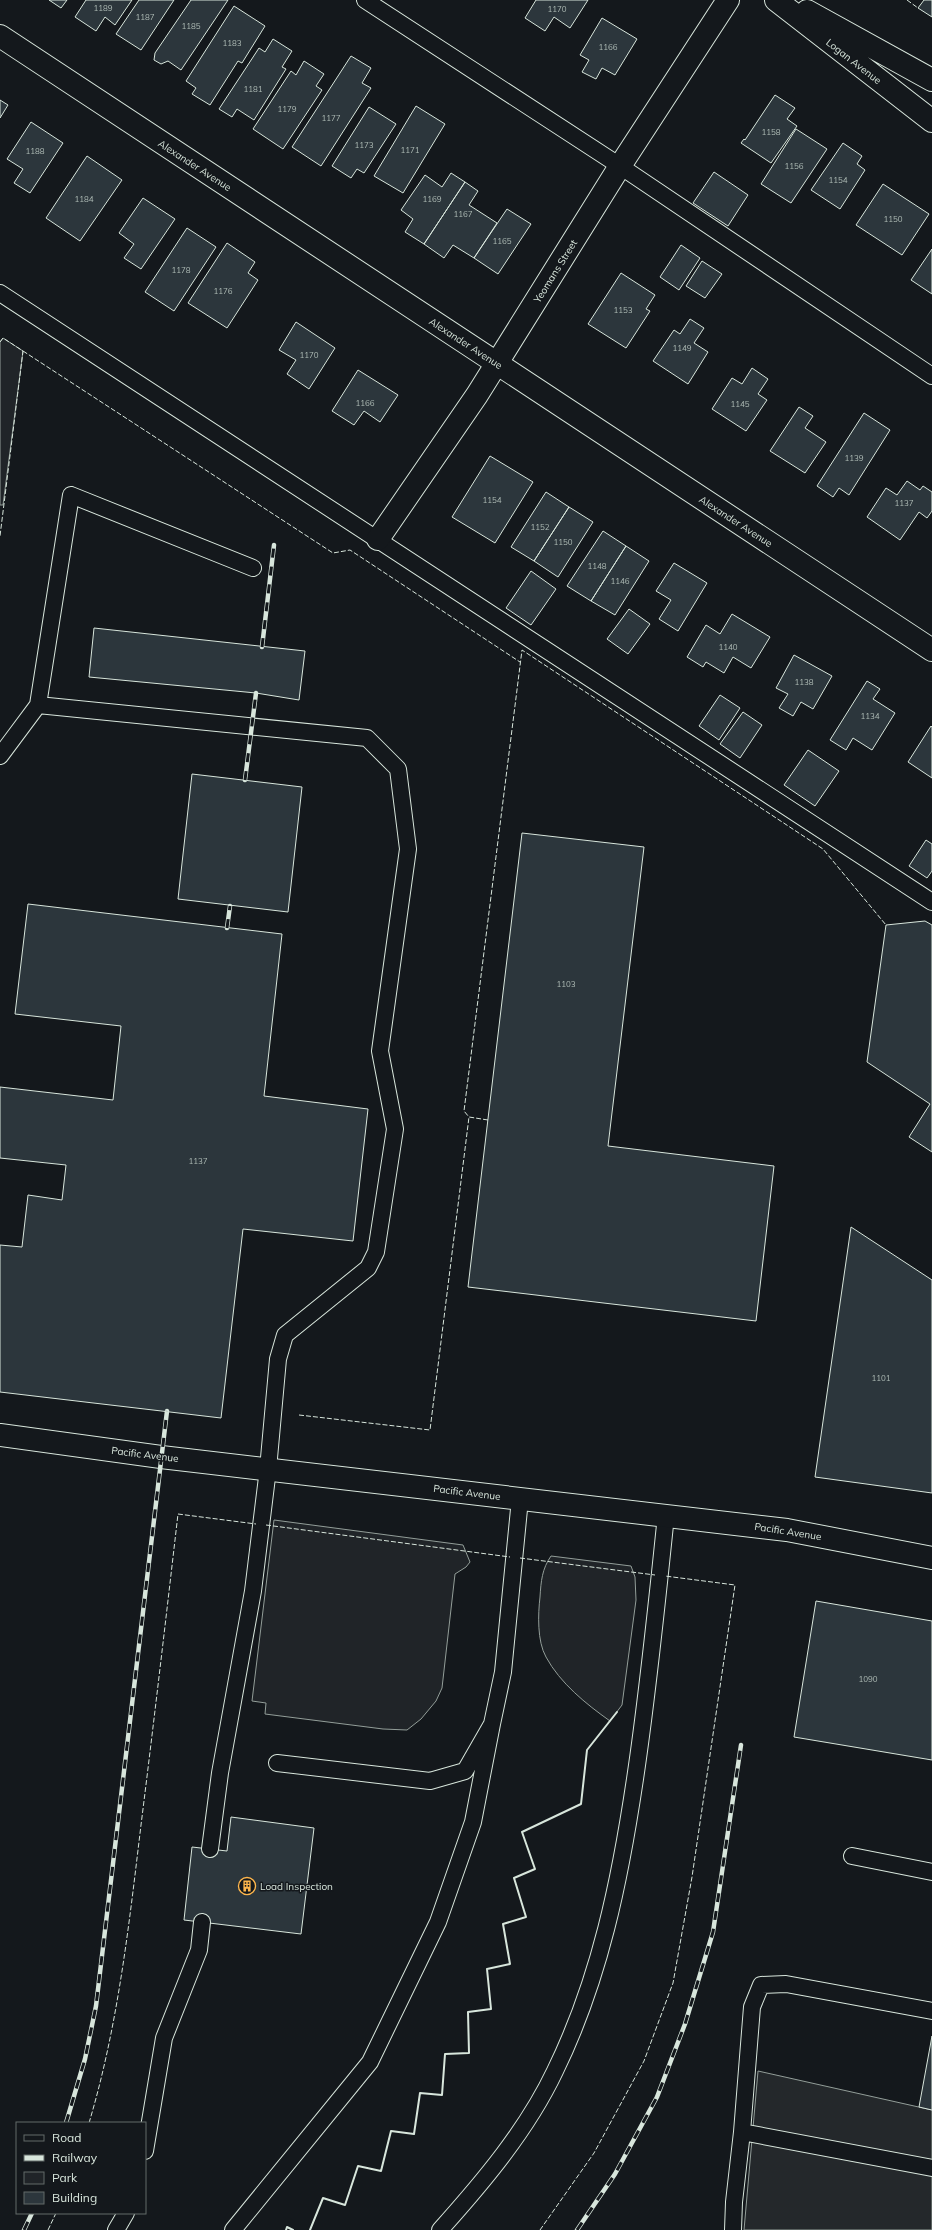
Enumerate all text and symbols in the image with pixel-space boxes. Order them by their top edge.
house number: 1189 [93,3,113,13]
house number: 1170 [547,4,567,14]
house number: 1187 [135,12,155,22]
house number: 1185 [181,21,201,31]
street label: Logan Avenue [824,36,884,87]
house number: 1183 [222,38,242,48]
house number: 1166 [598,42,618,52]
house number: 1181 [243,84,263,94]
house number: 1179 [277,104,297,114]
house number: 1177 [321,113,341,123]
house number: 1158 [761,127,781,137]
street label: Alexander Avenue [156,137,234,194]
house number: 1173 [354,140,374,150]
house number: 1171 [400,145,420,155]
house number: 1188 [25,146,45,156]
house number: 1156 [784,161,804,171]
house number: 1154 [828,175,848,185]
house number: 1184 [74,194,94,204]
house number: 1169 [422,194,442,204]
house number: 1167 [453,209,473,219]
house number: 1150 [883,214,903,224]
house number: 1165 [492,236,512,246]
street label: Yeomans Street [530,237,580,306]
house number: 1178 [171,265,191,275]
house number: 1176 [213,286,233,296]
house number: 1153 [613,305,633,315]
street label: Alexander Avenue [427,315,505,372]
house number: 1149 [672,343,692,353]
house number: 1170 [299,350,319,360]
house number: 1166 [355,398,375,408]
house number: 1145 [730,399,750,409]
house number: 1139 [844,453,864,463]
street label: Alexander Avenue [697,493,775,550]
house number: 1154 [482,495,502,505]
house number: 1137 [894,498,914,508]
house number: 1152 [530,522,550,532]
house number: 1150 [553,537,573,547]
house number: 1148 [587,561,607,571]
house number: 1146 [610,576,630,586]
house number: 1140 [718,642,738,652]
house number: 1138 [794,677,814,687]
house number: 1134 [860,711,880,721]
house number: 1103 [556,979,576,989]
house number: 1137 [188,1156,208,1166]
house number: 1101 [871,1373,891,1383]
street label: Pacific Avenue [111,1444,179,1465]
street label: Pacific Avenue [433,1482,501,1503]
street label: Pacific Avenue [753,1520,822,1543]
house number: 1090 [858,1674,878,1684]
building icon: Load Inspection [237,1876,257,1896]
place label: Load Inspection [260,1880,333,1893]
legend [16,2122,146,2214]
text: Road [52,2130,81,2145]
text: Railway [52,2150,98,2165]
text: Park [52,2170,78,2185]
text: Building [52,2190,97,2205]

